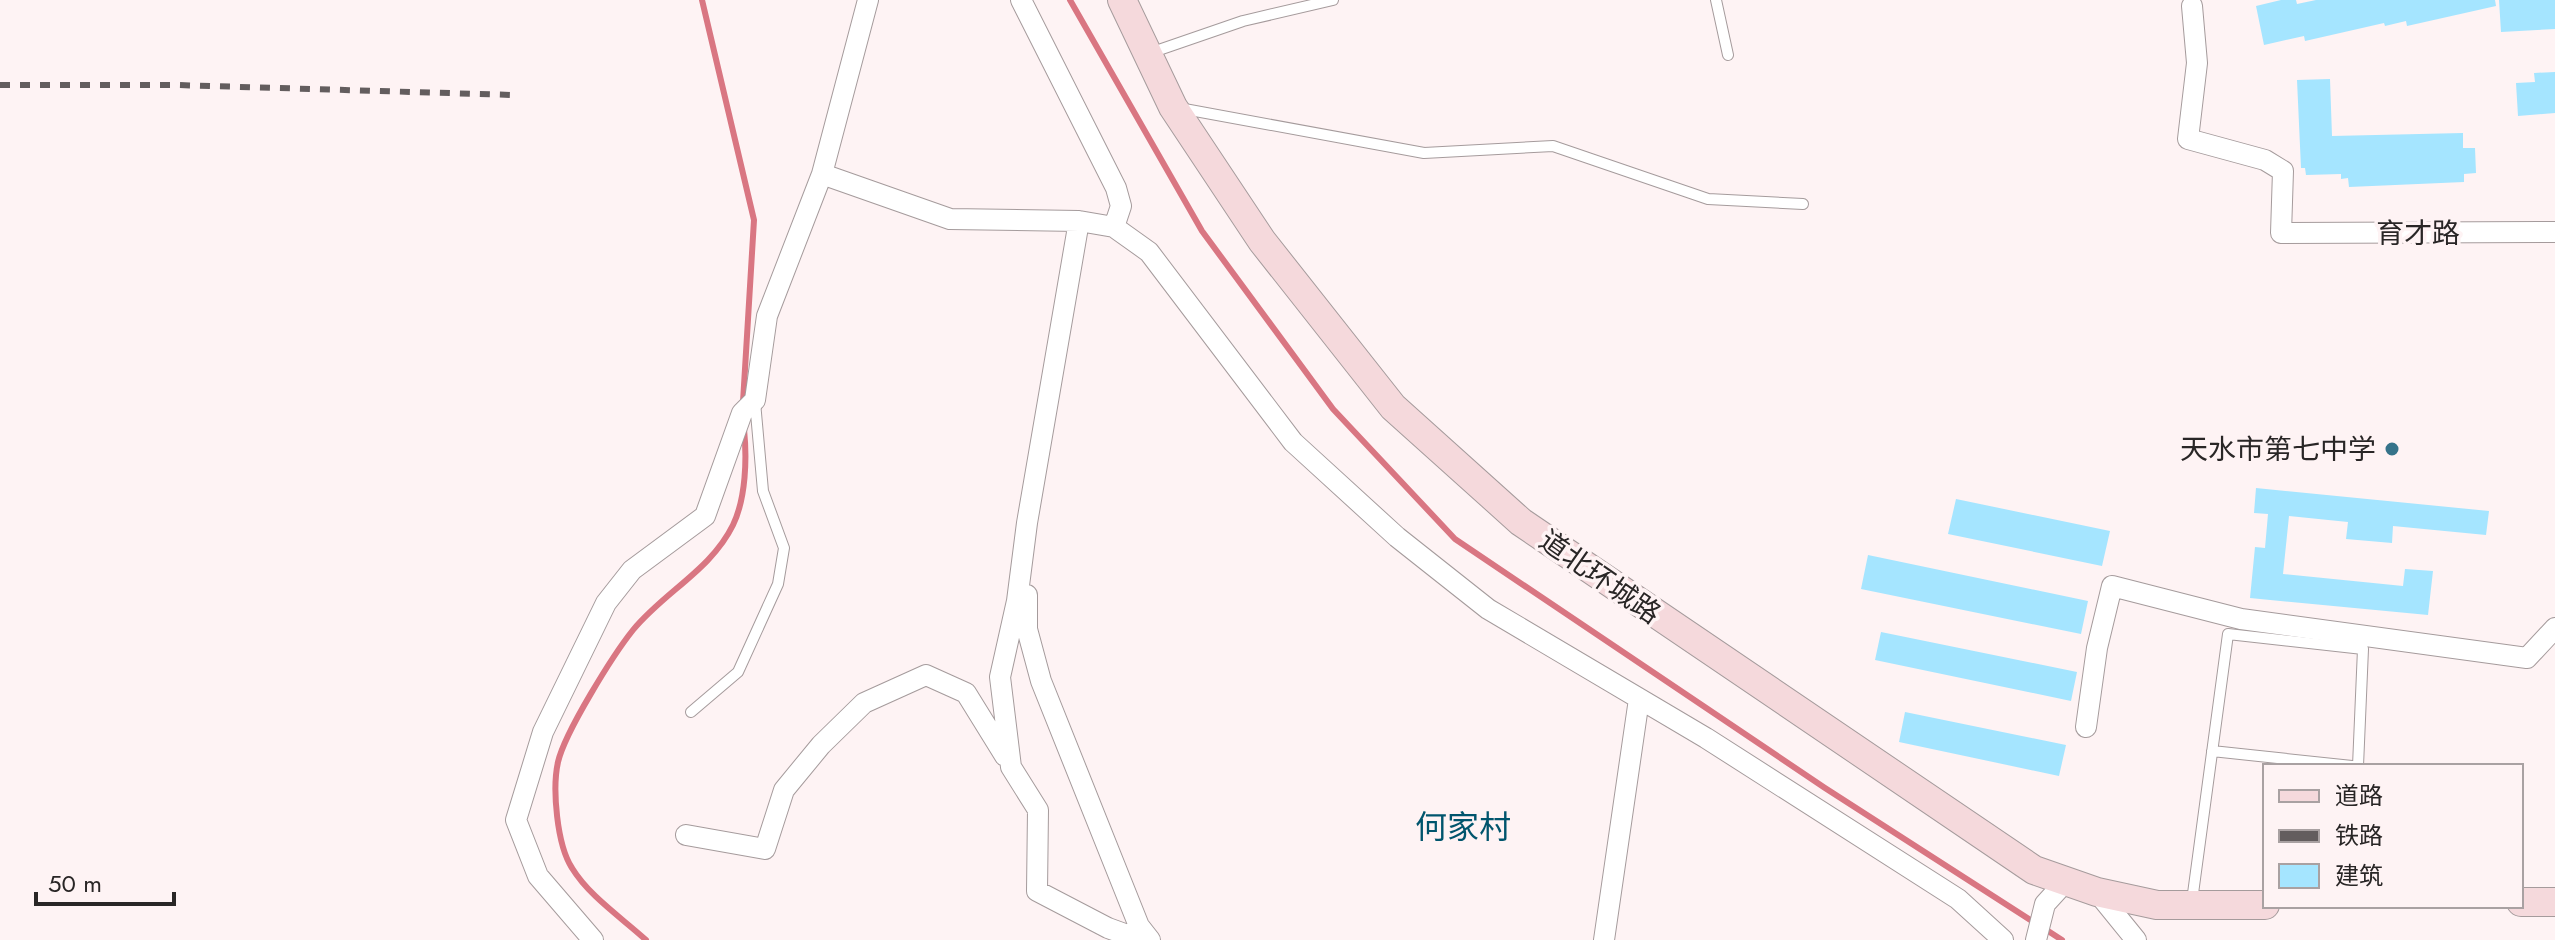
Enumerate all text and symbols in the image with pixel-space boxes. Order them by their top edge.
street label: 育才路 [2376,213,2460,254]
place label: 天水市第七中学 [2180,429,2376,470]
marker: 天水市第七中学 [2383,440,2401,458]
street label: 道北环城路 [1531,520,1669,634]
legend [2263,764,2523,908]
text: 道路 [2335,778,2383,813]
district label: 何家村 [1415,804,1511,850]
text: 铁路 [2335,818,2383,853]
scale bar [36,856,174,906]
text: 建筑 [2335,858,2383,893]
text: 50 m [48,866,102,901]

